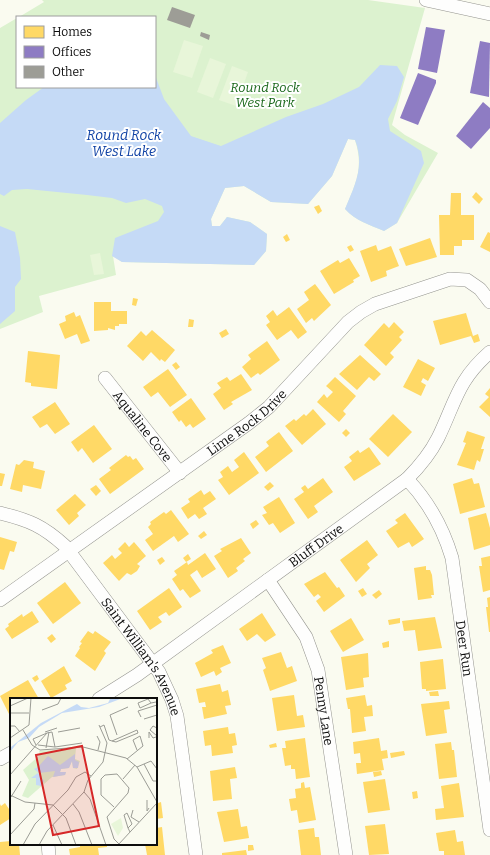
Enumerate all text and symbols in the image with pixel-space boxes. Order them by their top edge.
legend [16,16,156,88]
text: Homes [52,25,92,39]
text: Offices [52,45,91,59]
text: Other [52,65,85,79]
park label: Round Rock West Park [230,80,301,110]
water label: Round Rock West Lake [87,127,162,160]
street label: Lime Rock Drive [204,386,290,459]
street label: Aqualine Cove [110,388,175,465]
street label: Bluff Drive [286,521,346,570]
street label: Saint William's Avenue [98,595,183,718]
street label: Deer Run [453,619,476,678]
street label: Penny Lane [311,675,336,747]
inset map [10,698,157,845]

